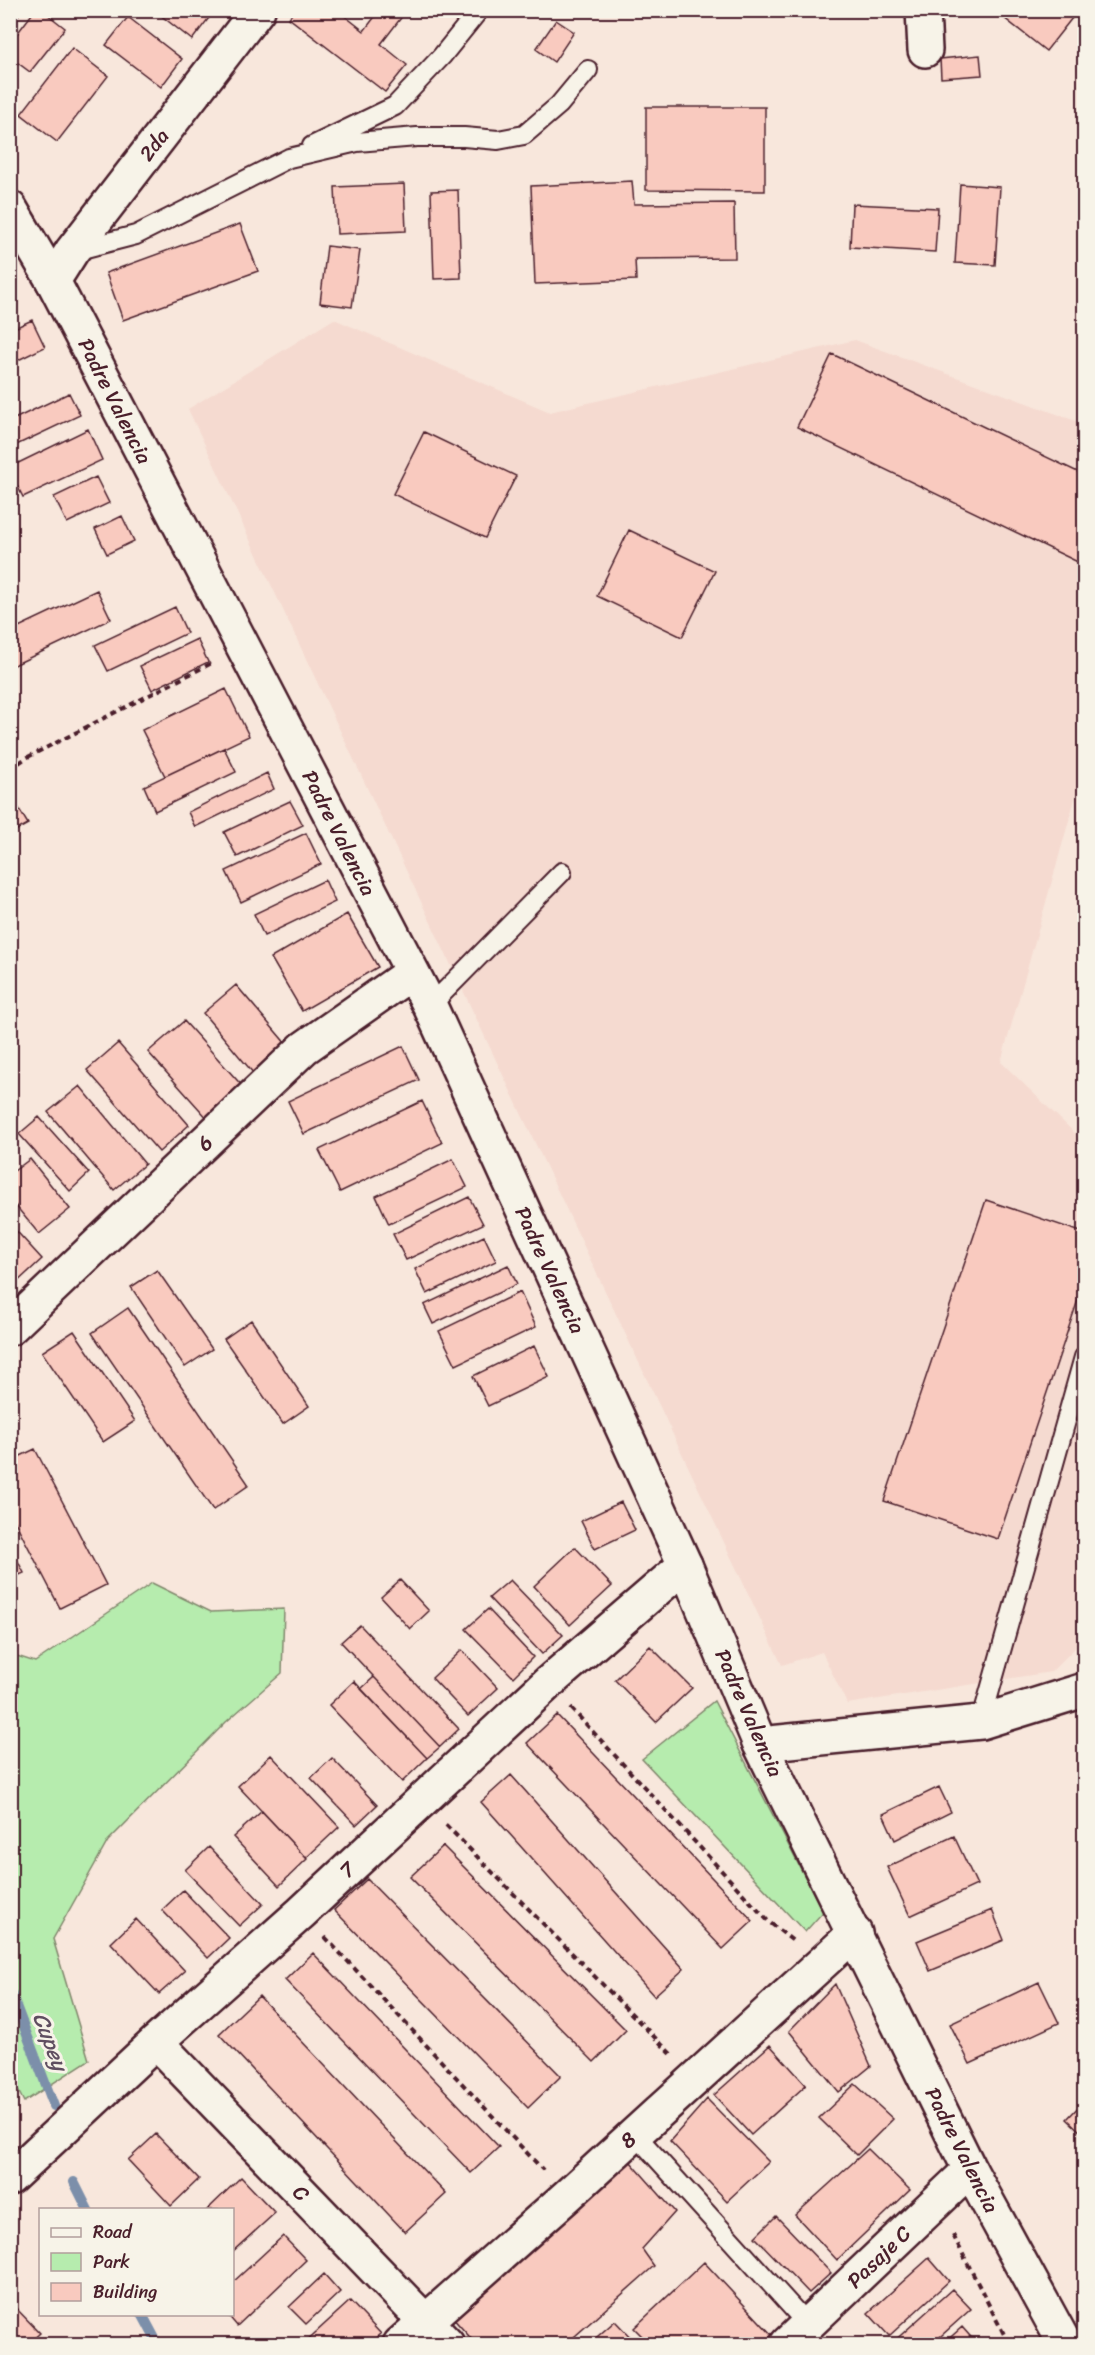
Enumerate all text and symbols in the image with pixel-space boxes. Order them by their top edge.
street label: 2da [129,120,180,170]
street label: Padre Valencia [67,331,163,471]
street label: Padre Valencia [291,763,387,903]
street label: 6 [188,1125,222,1161]
street label: Padre Valencia [504,1200,596,1341]
street label: Padre Valencia [704,1643,794,1784]
street label: 7 [330,1851,366,1888]
water label: Cupey [22,2006,81,2079]
street label: Padre Valencia [914,2080,1010,2220]
street label: 8 [610,2122,646,2158]
street label: C [283,2175,319,2211]
legend [39,2208,234,2316]
text: Road [93,2216,133,2248]
street label: Pasaje C [837,2216,921,2298]
text: Park [93,2246,130,2278]
text: Building [93,2276,157,2308]

